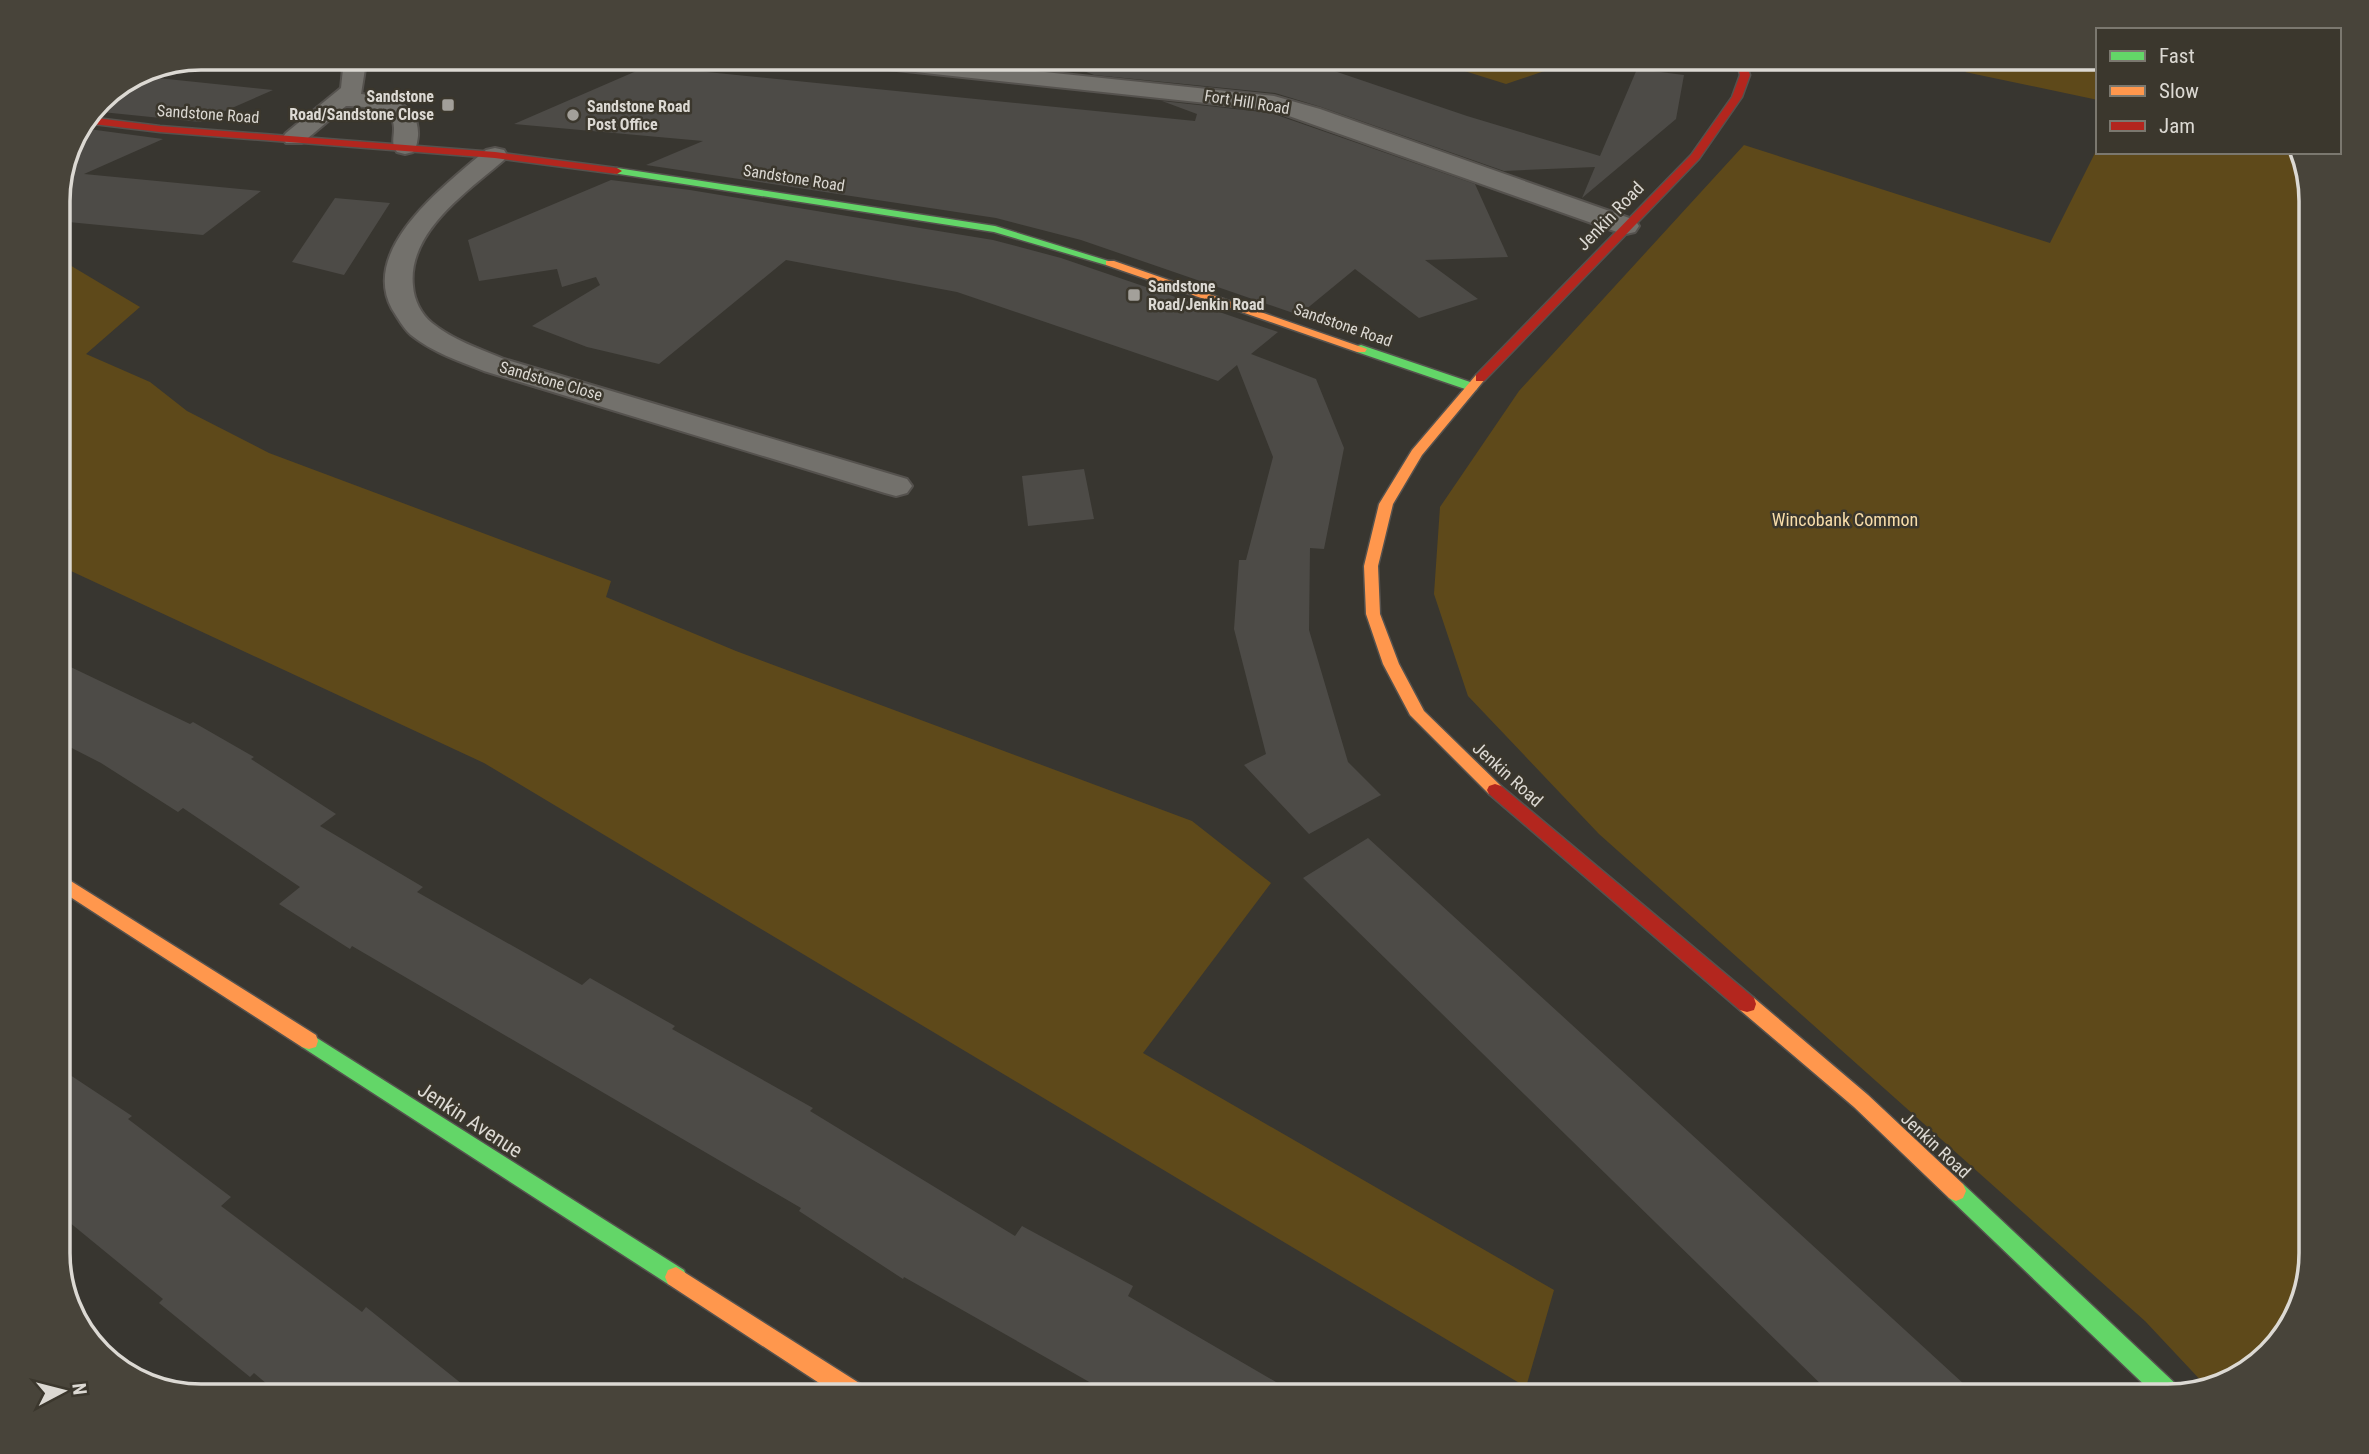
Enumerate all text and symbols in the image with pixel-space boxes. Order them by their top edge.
legend [2096,28,2341,154]
text: Fast [2159,44,2195,68]
text: Slow [2159,79,2199,103]
street label: Fort Hill Road [1203,86,1291,118]
place label: Sandstone Road/Sandstone Close [289,87,434,124]
marker: Sandstone Road/Sandstone Close [440,97,456,113]
place label: Sandstone Road Post Office [587,97,690,134]
street label: Sandstone Road [156,101,260,127]
marker: Sandstone Road Post Office [565,107,581,123]
text: Jam [2159,114,2195,138]
street label: Sandstone Road [742,161,846,195]
street label: Jenkin Road [1572,177,1648,255]
place label: Sandstone Road/Jenkin Road [1148,277,1265,314]
marker: Sandstone Road/Jenkin Road [1126,287,1142,303]
street label: Sandstone Road [1291,299,1395,351]
street label: Sandstone Close [497,357,605,405]
park label: Wincobank Common [1772,509,1918,530]
street label: Jenkin Road [1469,737,1547,811]
street label: Jenkin Avenue [413,1077,527,1163]
street label: Jenkin Road [1897,1108,1975,1182]
north arrow [28,1356,98,1426]
text: N [67,1382,92,1396]

